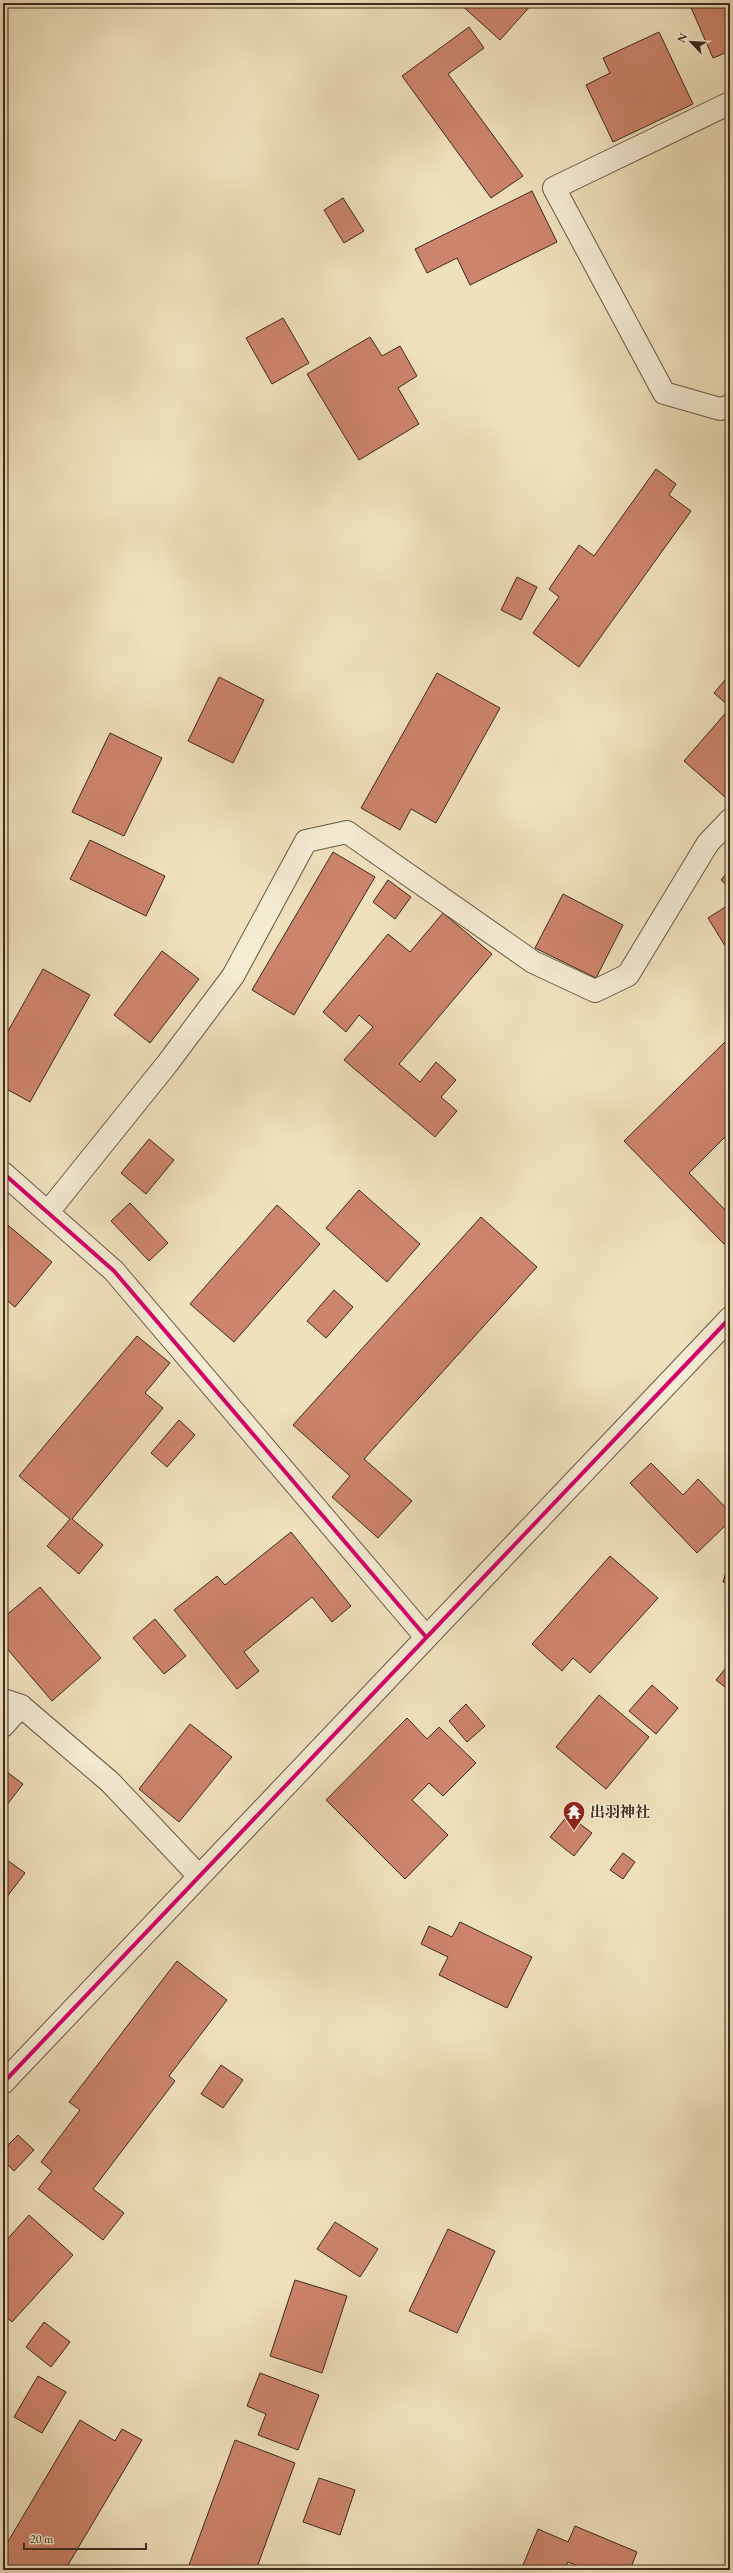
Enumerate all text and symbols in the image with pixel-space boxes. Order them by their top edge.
north arrow [671,22,711,62]
text: N [674,31,690,45]
temple icon: 出羽神社 [561,1799,587,1832]
place label: 出羽神社 [590,1802,650,1821]
scale bar [24,2525,146,2551]
text: 20 m [30,2531,54,2547]

